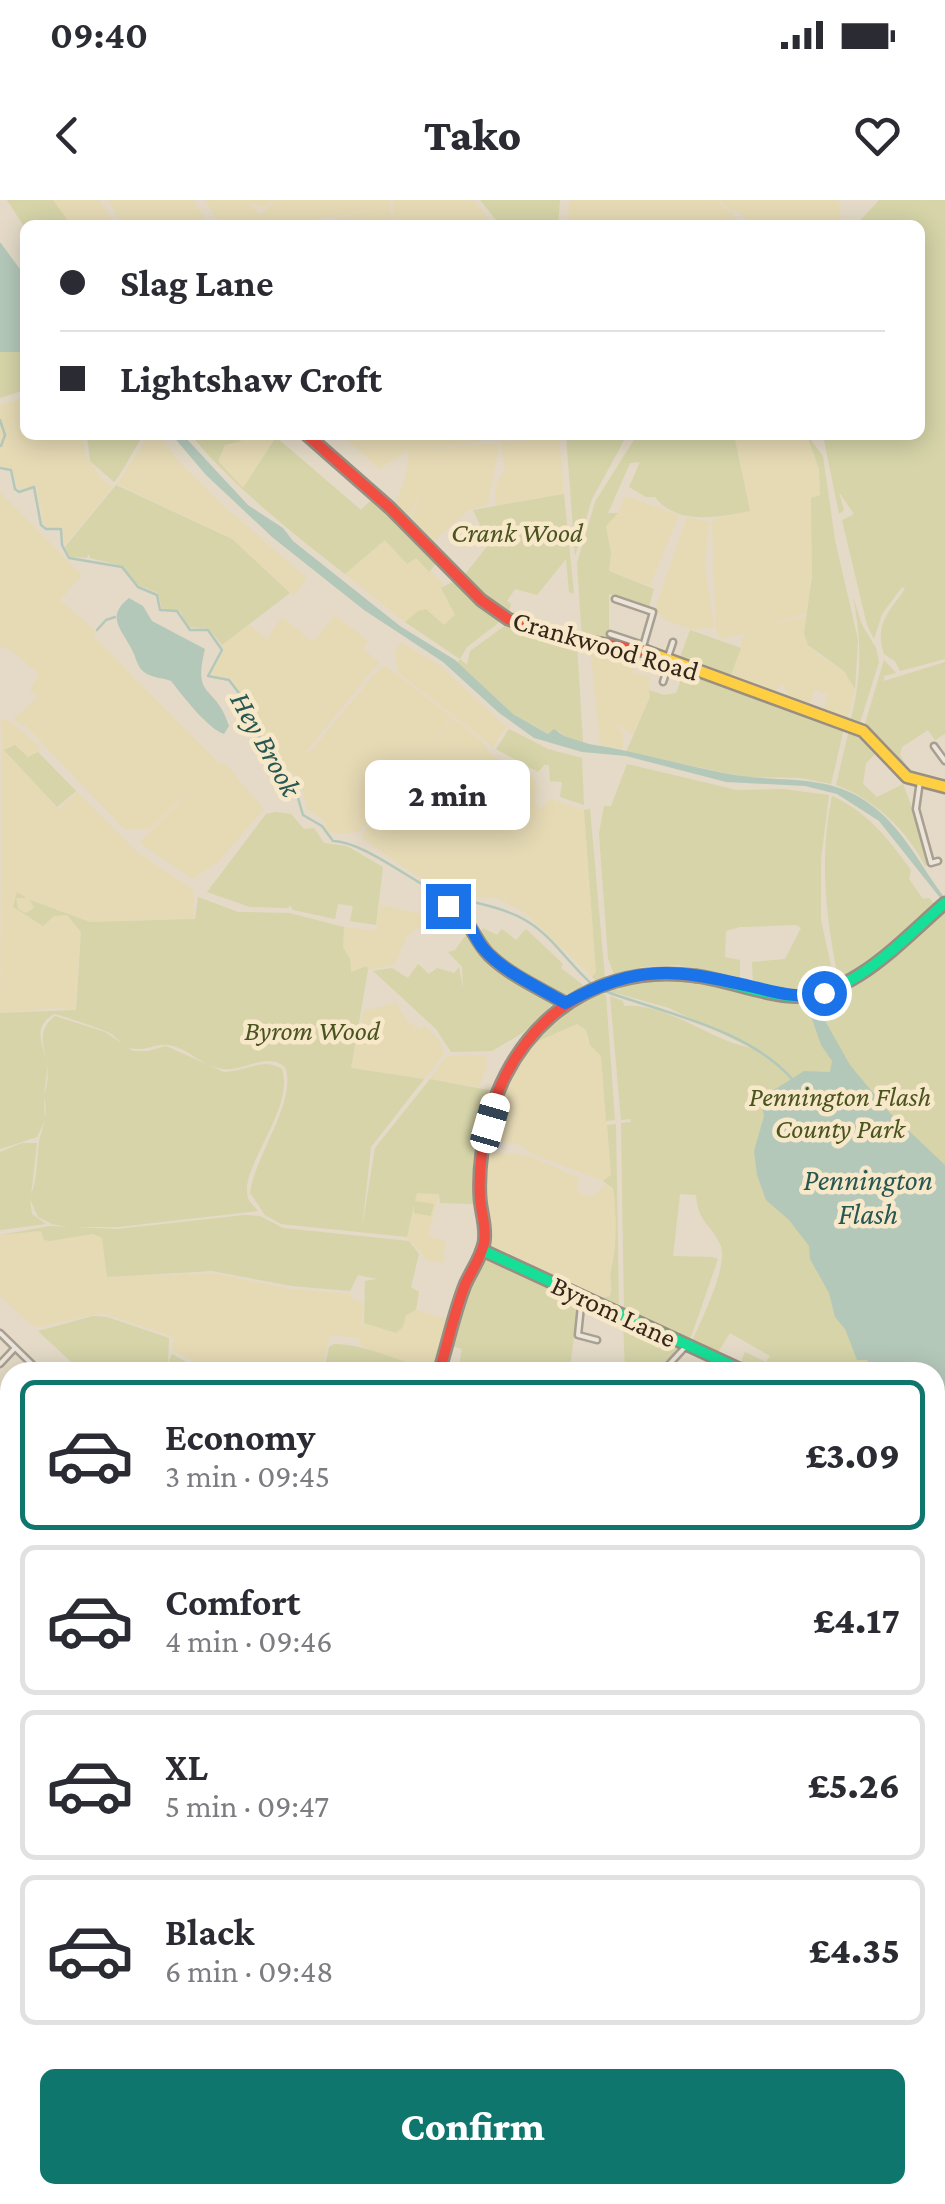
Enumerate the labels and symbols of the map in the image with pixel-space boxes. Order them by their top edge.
park label: Crank Wood [451,517,584,548]
street label: Crankwood Road [509,604,703,687]
water label: Hey Brook [223,686,309,804]
callout: 2 min [366,761,530,831]
route end [426,884,471,929]
route start [802,971,847,1016]
park label: Byrom Wood [244,1015,381,1046]
park label: Pennington Flash County Park [749,1081,931,1144]
car [467,1090,513,1156]
water label: Pennington Flash [803,1163,933,1230]
street label: Byrom Lane [547,1269,681,1354]

